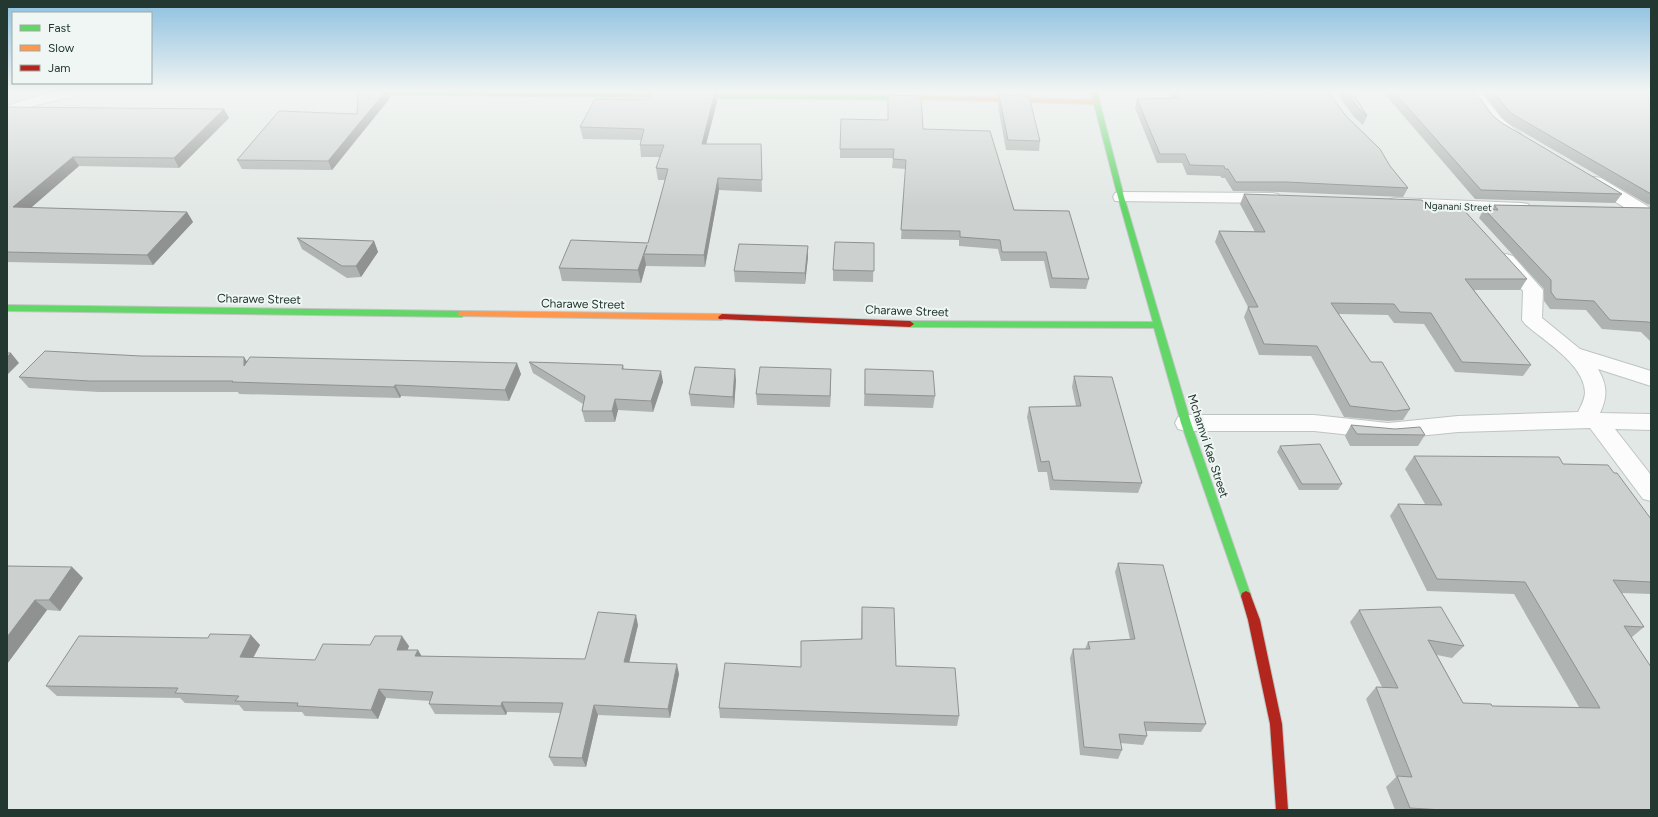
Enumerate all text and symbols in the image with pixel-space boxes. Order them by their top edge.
legend [12,12,152,84]
text: Fast [48,21,71,35]
text: Slow [48,41,75,55]
text: Jam [48,61,71,75]
street label: Nganani Street [1424,199,1492,214]
street label: Charawe Street [217,291,302,307]
street label: Charawe Street [541,296,626,312]
street label: Charawe Street [865,303,950,319]
street label: Mchamvi Kae Street [1185,392,1231,500]

